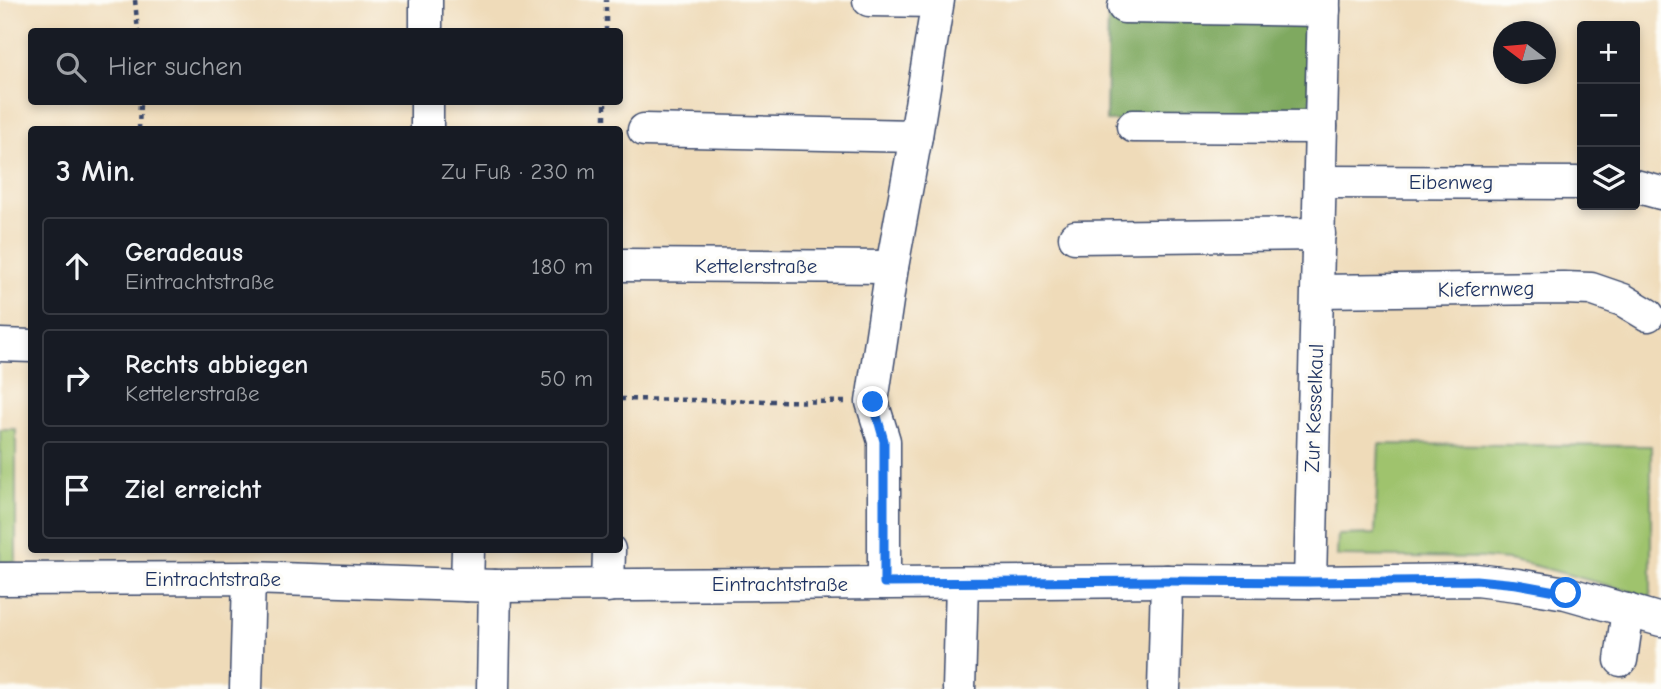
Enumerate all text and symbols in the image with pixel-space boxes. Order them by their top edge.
north arrow [1493,21,1556,84]
map controls [1577,21,1640,210]
button: + [1577,21,1640,84]
search box [28,28,623,105]
icon: search [52,48,90,86]
text: Hier suchen [108,52,243,82]
button: − [1577,84,1640,147]
button: layers [1577,147,1640,210]
text: 3 Min. [56,154,135,189]
text: Zu Fuß · 230 m [441,158,595,185]
street label: Eibenweg [1409,170,1493,194]
text: Geradeaus [125,238,243,268]
icon: ahead [58,247,96,285]
text: 180 m [531,253,593,280]
street label: Kettelerstraße [695,254,817,278]
text: Eintrachtstraße [125,268,274,295]
street label: Kiefernweg [1437,276,1535,302]
street label: Zur Kesselkaul [1300,343,1328,473]
text: Rechts abbiegen [125,350,308,380]
icon: right [58,359,96,397]
text: 50 m [540,365,593,392]
text: Kettelerstraße [125,380,259,407]
route end [857,386,888,417]
icon: arrive [58,471,96,509]
text: Ziel erreicht [125,475,261,505]
street label: Eintrachtstraße [145,567,281,591]
street label: Eintrachtstraße [712,572,848,596]
route start [1550,577,1581,608]

